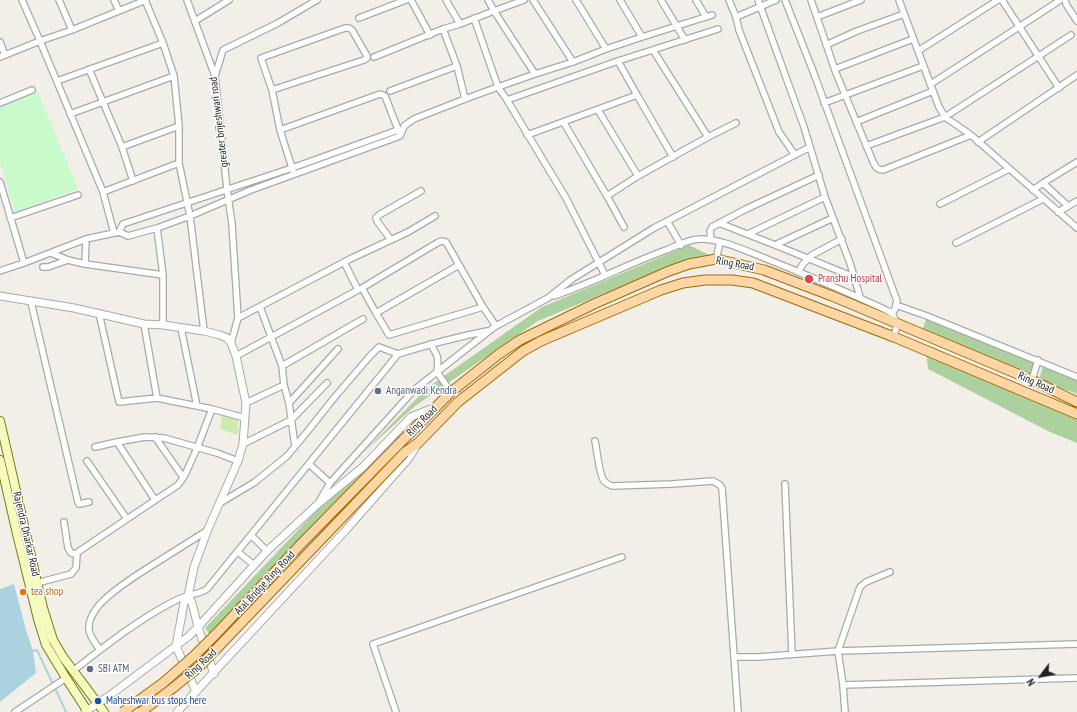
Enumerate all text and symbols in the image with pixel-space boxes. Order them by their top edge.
street label: greater brijeshwari road [207,76,231,168]
street label: Ring Road [715,254,755,274]
place label: Pranshu Hospital [818,272,882,286]
marker: Pranshu Hospital [803,273,815,285]
street label: Ring Road [1016,369,1056,397]
place label: Anganwadi Kendra [386,384,457,398]
marker: Anganwadi Kendra [373,386,383,396]
street label: Ring Road [404,403,440,439]
street label: Rajendra Dharkar Road [10,490,42,578]
street label: Atal Bridge Ring Road [232,548,298,618]
place label: tea shop [31,585,63,599]
marker: tea shop [18,587,28,597]
street label: Ring Road [182,646,220,682]
north arrow [1021,656,1061,696]
place label: SBI ATM [98,662,129,676]
marker: SBI ATM [85,664,95,674]
text: N [1023,676,1038,689]
place label: Maheshwar bus stops here [106,694,206,708]
marker: Maheshwar bus stops here [93,696,103,706]

